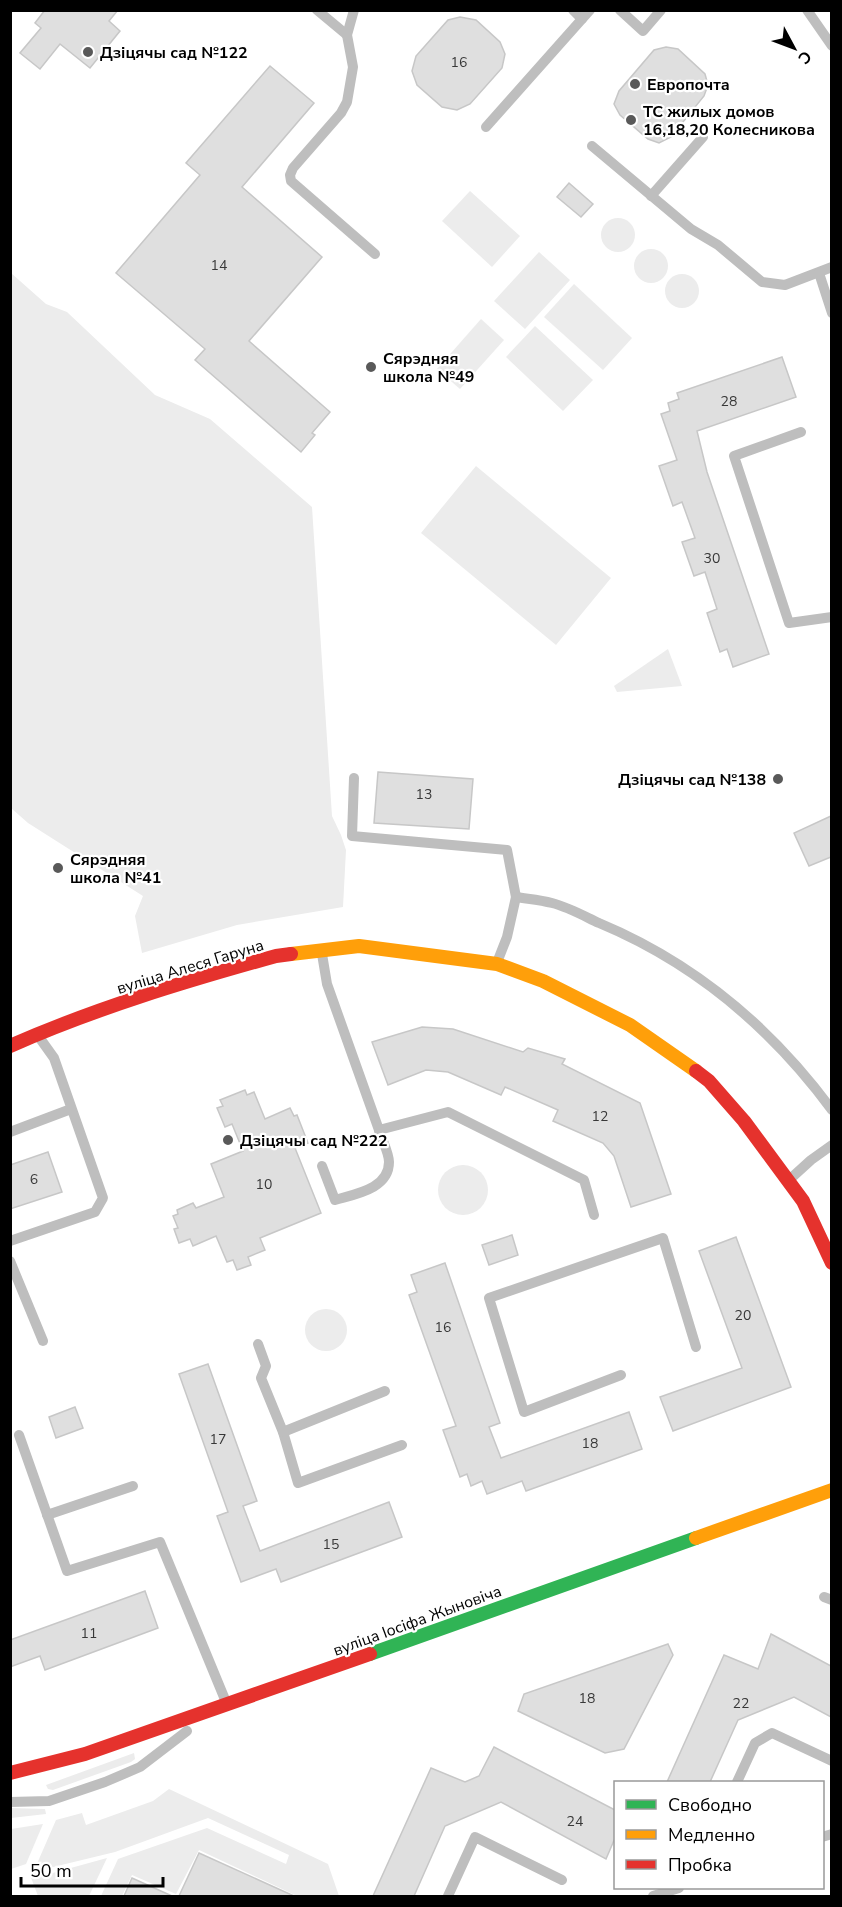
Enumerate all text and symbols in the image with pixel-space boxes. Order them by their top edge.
north arrow [764,18,824,78]
place label: Дзіцячы сад №122 [100,42,248,64]
marker: Дзіцячы сад №122 [81,45,95,59]
text: С [793,46,816,69]
house number: 16 [451,53,467,72]
place label: Европочта [647,74,730,96]
marker: Европочта [628,77,642,91]
place label: ТС жилых домов 16,18,20 Колесникова [643,101,815,141]
marker: ТС жилых домов 16,18,20 Колесникова [624,113,638,127]
house number: 14 [211,256,227,275]
place label: Сярэдняя школа №49 [383,348,474,388]
marker: Сярэдняя школа №49 [364,360,378,374]
house number: 28 [721,392,737,411]
house number: 30 [704,549,720,568]
place label: Дзіцячы сад №138 [618,769,766,791]
marker: Дзіцячы сад №138 [771,772,785,786]
house number: 13 [416,785,432,804]
place label: Сярэдняя школа №41 [70,849,161,889]
marker: Сярэдняя школа №41 [51,861,65,875]
street label: вуліца Алеся Гаруна [114,934,267,1000]
house number: 12 [592,1107,608,1126]
place label: Дзіцячы сад №222 [240,1130,388,1152]
marker: Дзіцячы сад №222 [221,1133,235,1147]
house number: 6 [30,1170,38,1189]
house number: 10 [256,1175,272,1194]
house number: 20 [735,1306,751,1325]
house number: 16 [435,1318,451,1337]
house number: 17 [210,1430,226,1449]
house number: 18 [582,1434,598,1453]
house number: 15 [323,1535,339,1554]
street label: вуліца Іосіфа Жыновіча [330,1580,505,1662]
house number: 11 [81,1624,97,1643]
house number: 18 [579,1689,595,1708]
house number: 22 [733,1694,749,1713]
legend [614,1781,824,1889]
text: Свободно [668,1793,752,1817]
house number: 24 [567,1812,583,1831]
text: Медленно [668,1823,755,1847]
scale bar [21,1850,164,1888]
text: Пробка [668,1853,732,1877]
text: 50 m [30,1859,72,1883]

